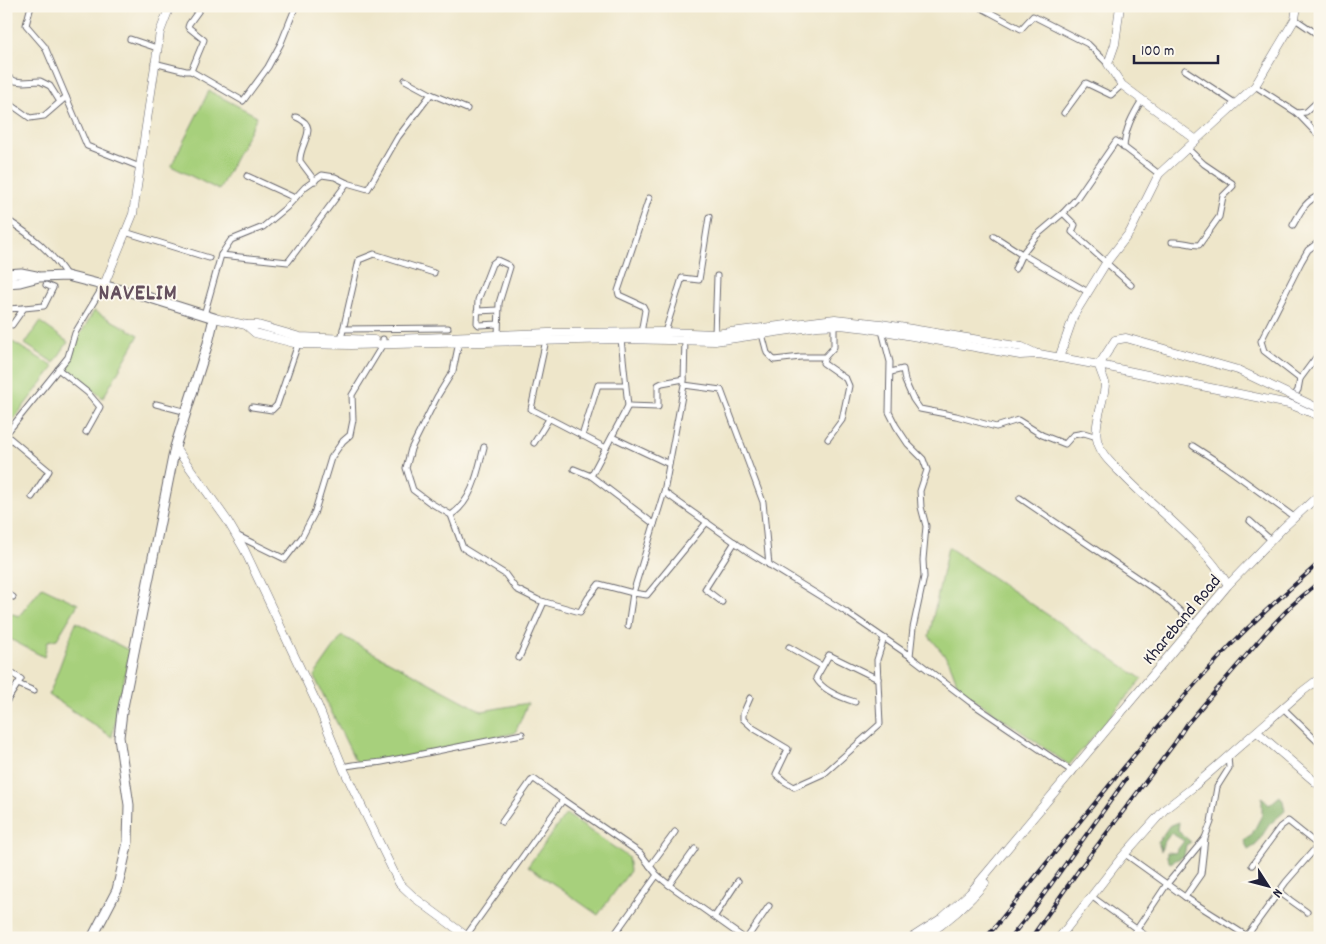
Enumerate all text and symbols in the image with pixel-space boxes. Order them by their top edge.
scale bar [1134,32,1217,64]
text: 100 m [1141,41,1174,63]
district label: NAVELIM [98,279,178,310]
street label: Khareband Road [1138,570,1228,671]
north arrow [1244,862,1294,912]
text: N [1267,884,1287,901]

